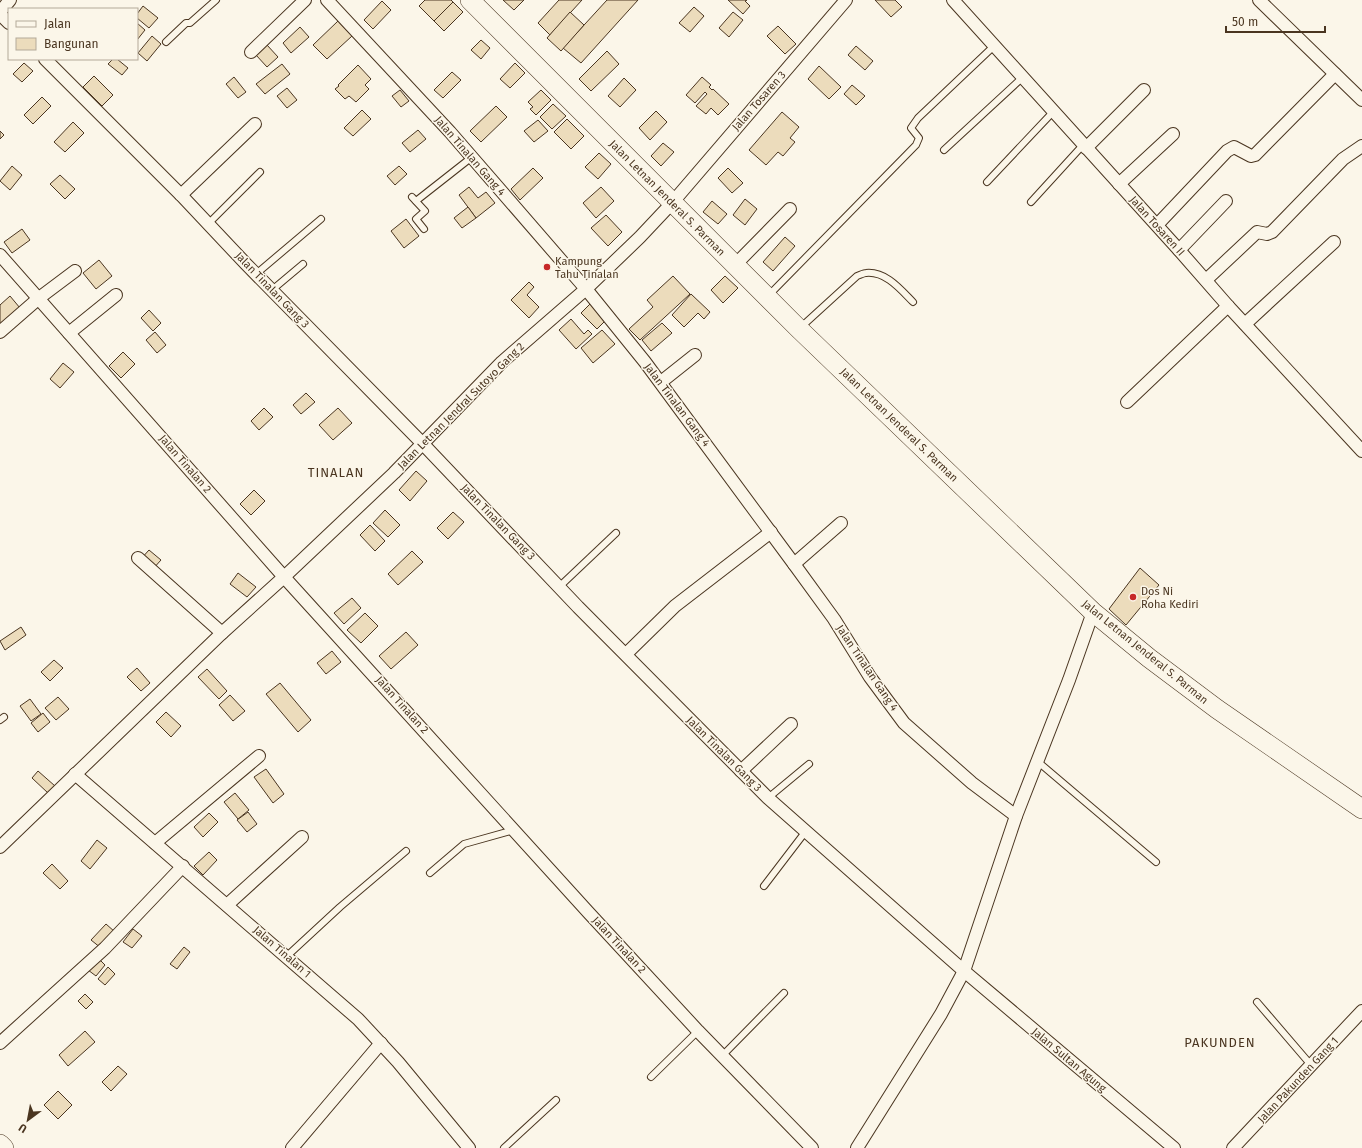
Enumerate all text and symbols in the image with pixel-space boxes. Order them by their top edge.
legend [8,8,138,60]
scale bar [1226,8,1325,34]
text: 50 m [1232,15,1258,29]
text: Jalan [44,17,71,31]
text: Bangunan [44,37,99,51]
street label: Jalan Tosaren 3 [729,68,789,134]
street label: Jalan Tinalan Gang 4 [432,114,508,199]
street label: Jalan Letnan Jenderal S. Parman [606,137,728,259]
street label: Jalan Tosaren II [1127,193,1187,259]
street label: Jalan Tinalan Gang 3 [232,249,312,331]
place label: Kampung Tahu Tinalan [555,255,619,281]
marker: Kampung Tahu Tinalan [542,262,552,272]
street label: Jalan Letnan Jendral Sutoyo Gang 2 [395,340,527,472]
street label: Jalan Tinalan Gang 4 [641,361,713,449]
street label: Jalan Letnan Jenderal S. Parman [838,365,960,485]
street label: Jalan Tinalan 2 [156,432,214,496]
district label: TINALAN [308,465,364,480]
street label: Jalan Tinalan Gang 3 [458,481,538,563]
place label: Dos Ni Roha Kediri [1141,585,1199,611]
marker: Dos Ni Roha Kediri [1128,592,1138,602]
street label: Jalan Letnan Jenderal S. Parman [1079,597,1211,707]
street label: Jalan Tinalan Gang 4 [833,622,901,714]
street label: Jalan Tinalan 2 [373,674,431,736]
street label: Jalan Tinalan Gang 3 [684,714,764,794]
street label: Jalan Tinalan 2 [589,914,649,976]
street label: Jalan Tinalan 1 [251,923,313,981]
street label: Jalan Sultan Agung [1029,1025,1109,1095]
street label: Jalan Pakunden Gang 1 [1255,1034,1341,1126]
district label: PAKUNDEN [1184,1035,1256,1050]
north arrow [8,1100,48,1140]
text: U [16,1121,29,1135]

